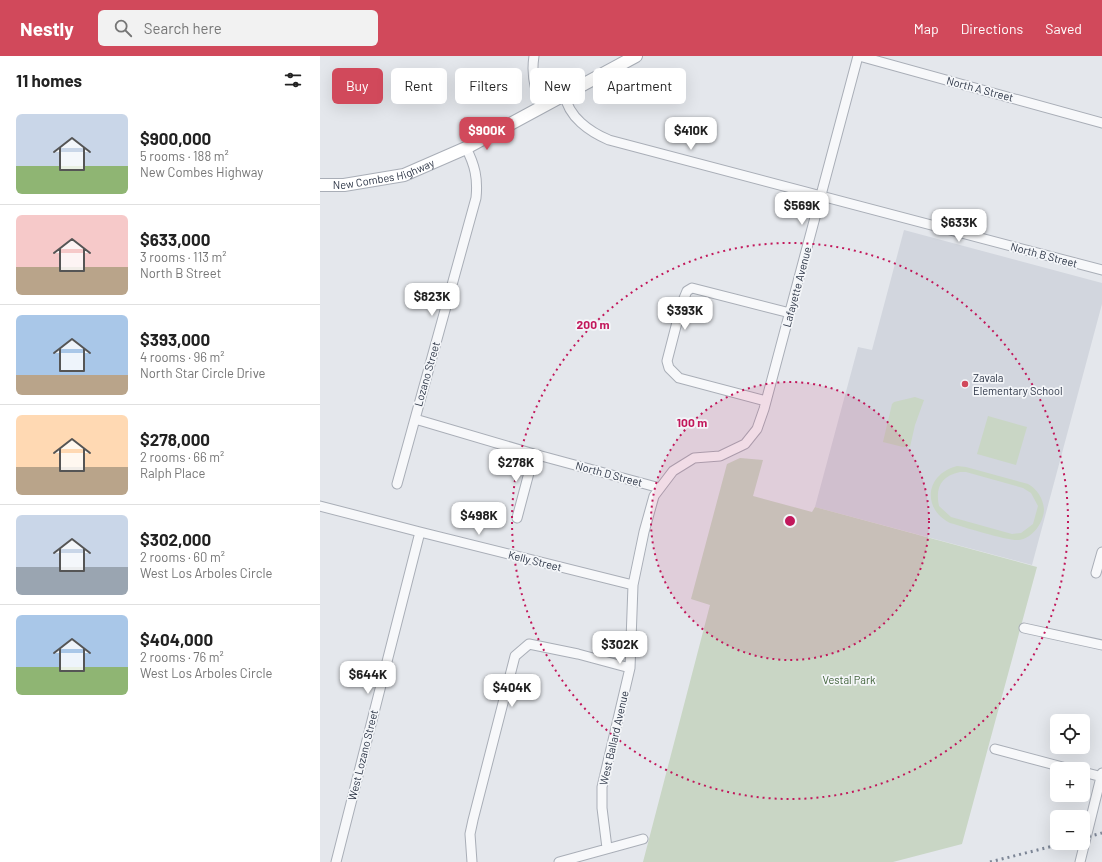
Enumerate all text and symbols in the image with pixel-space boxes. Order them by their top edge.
search box [98,10,378,46]
text: Nestly [20,17,74,40]
icon: search [112,17,134,39]
text: Search here [144,19,222,37]
text: Map [914,20,939,37]
text: Directions [961,20,1023,37]
text: Saved [1045,20,1082,37]
chip: Buy [332,68,383,104]
chip: Rent [391,68,447,104]
chip: Filters [455,68,522,104]
chip: New [530,68,585,104]
chip: Apartment [593,68,686,104]
icon: filters [282,69,304,91]
text: 11 homes [16,70,82,90]
street label: North A Street [945,73,1015,104]
pin: $900K [459,117,515,151]
pin: $410K [663,117,719,151]
text: $900K [468,122,506,138]
text: $410K [674,122,708,138]
text: $900,000 [140,128,211,148]
icon: home [48,130,96,178]
text: 5 rooms · 188 m² [140,148,229,164]
street label: New Combes Highway [333,156,436,191]
text: New Combes Highway [140,164,263,180]
pin: $569K [774,192,830,226]
text: $569K [784,197,820,213]
pin: $633K [931,209,987,243]
text: $633K [941,214,977,230]
text: $633,000 [140,229,210,249]
icon: home [48,231,96,279]
street label: North B Street [1009,239,1079,270]
street label: Lafayette Avenue [780,245,814,328]
text: 3 rooms · 113 m² [140,249,227,265]
text: North B Street [140,265,221,281]
pin: $823K [404,283,460,317]
text: $823K [414,288,450,304]
pin: $393K [657,297,713,331]
text: $393K [667,302,703,318]
text: 200 m [577,317,609,331]
text: $393,000 [140,329,210,349]
icon: home [48,331,96,379]
street label: Lozano Street [411,340,442,408]
text: 4 rooms · 96 m² [140,349,225,365]
text: North Star Circle Drive [140,365,266,381]
place label: Zavala Elementary School [973,371,1063,397]
marker: Zavala Elementary School [960,379,970,389]
text: 100 m [677,415,707,429]
text: $278,000 [140,429,210,449]
icon: home [48,431,96,479]
text: 2 rooms · 66 m² [140,449,224,465]
pin: $278K [488,449,544,483]
text: $278K [498,454,534,470]
street label: North D Street [574,458,644,489]
text: Ralph Place [140,465,205,481]
pin: $498K [451,502,507,536]
text: $498K [460,507,498,523]
centre of rings [783,514,797,528]
text: $302,000 [140,529,211,549]
icon: home [48,531,96,579]
street label: Kelly Street [507,548,563,573]
text: 2 rooms · 60 m² [140,549,225,565]
text: West Los Arboles Circle [140,565,272,581]
text: $404,000 [140,629,213,649]
icon: home [48,631,96,679]
pin: $302K [592,631,648,665]
text: $302K [601,636,639,652]
text: 2 rooms · 76 m² [140,649,224,665]
pin: $644K [340,661,396,695]
text: West Los Arboles Circle [140,665,272,681]
text: $644K [349,666,387,682]
park label: Vestal Park [823,673,876,686]
pin: $404K [484,674,540,708]
text: $404K [493,679,531,695]
street label: West Ballard Avenue [596,689,631,786]
street label: West Lozano Street [345,708,380,802]
map controls [1050,714,1090,850]
button: locate [1050,714,1090,754]
button: + [1050,762,1090,802]
button: − [1050,810,1090,850]

